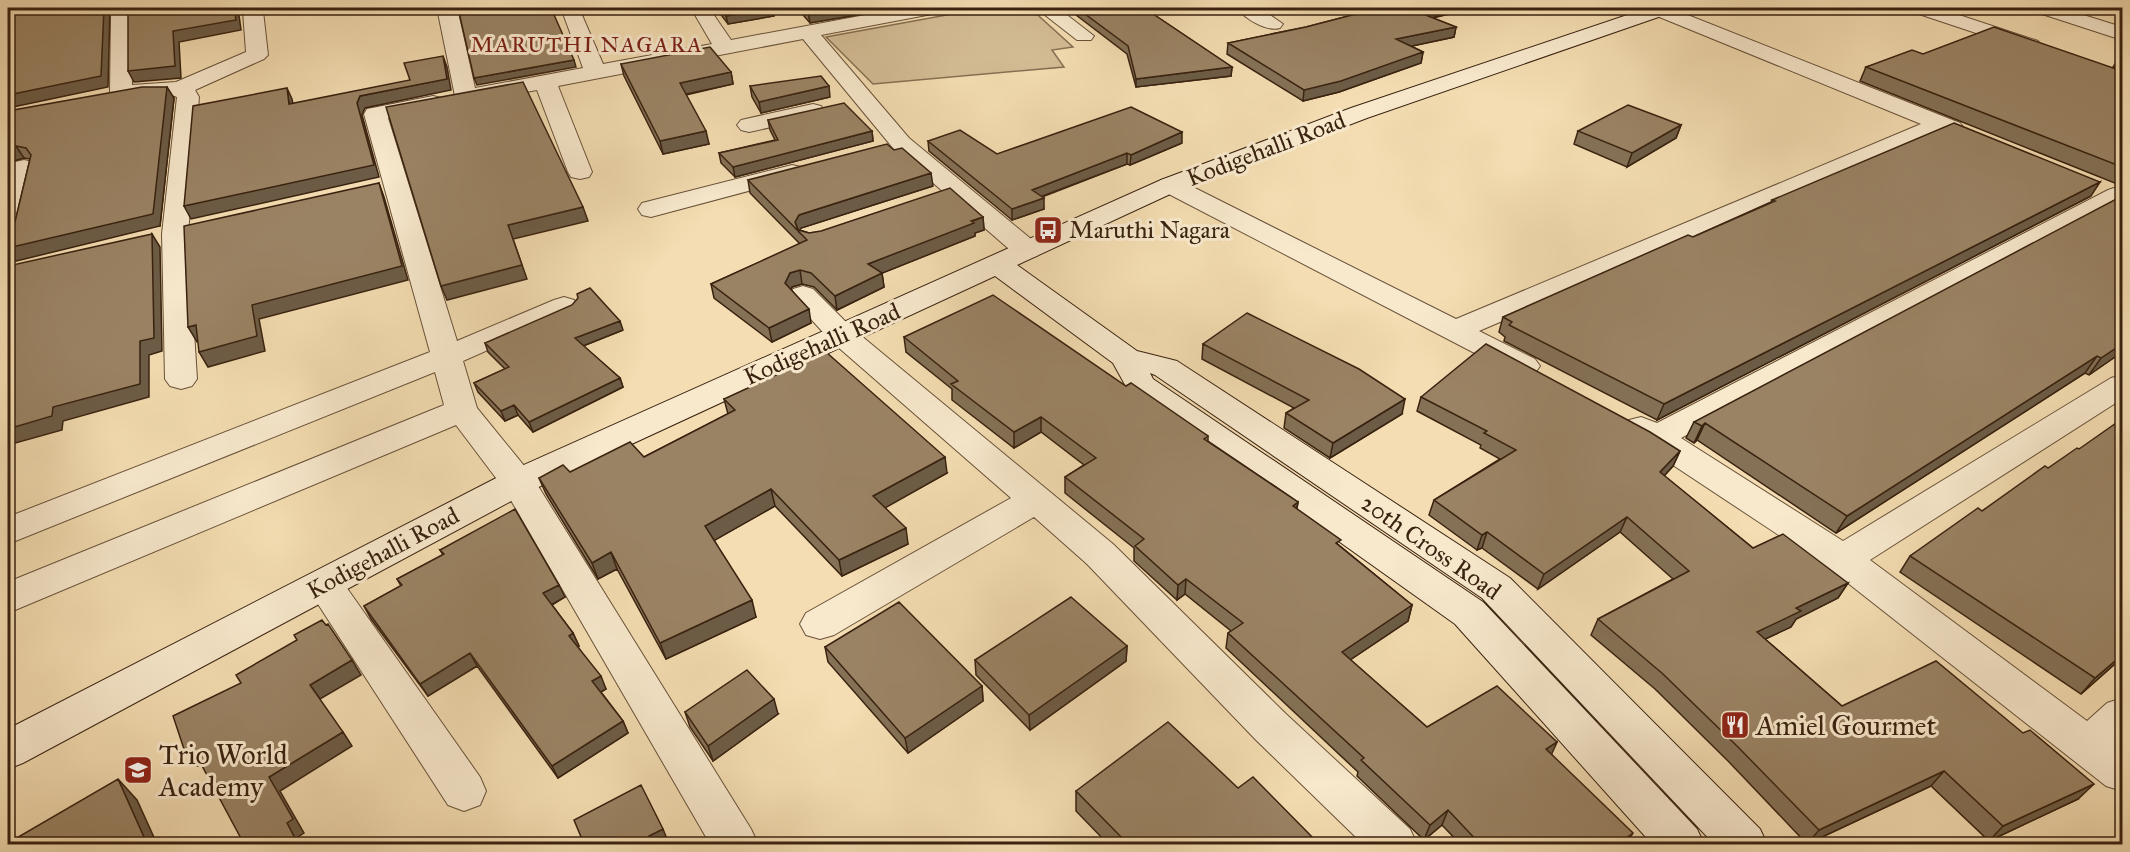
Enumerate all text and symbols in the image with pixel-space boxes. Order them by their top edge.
district label: MARUTHI NAGARA [471,31,703,58]
street label: Kodigehalli Road [1182,105,1350,193]
bus stop icon: Maruthi Nagara [1032,214,1064,246]
place label: Maruthi Nagara [1069,215,1231,245]
street label: Kodigehalli Road [739,296,905,392]
street label: 20th Cross Road [1355,488,1507,606]
street label: Kodigehalli Road [302,500,464,606]
place label: Amiel Gourmet [1755,708,1937,743]
restaurant icon: Amiel Gourmet [1719,709,1751,741]
place label: Trio World Academy [158,737,287,804]
school or university icon: Trio World Academy [122,754,154,786]

